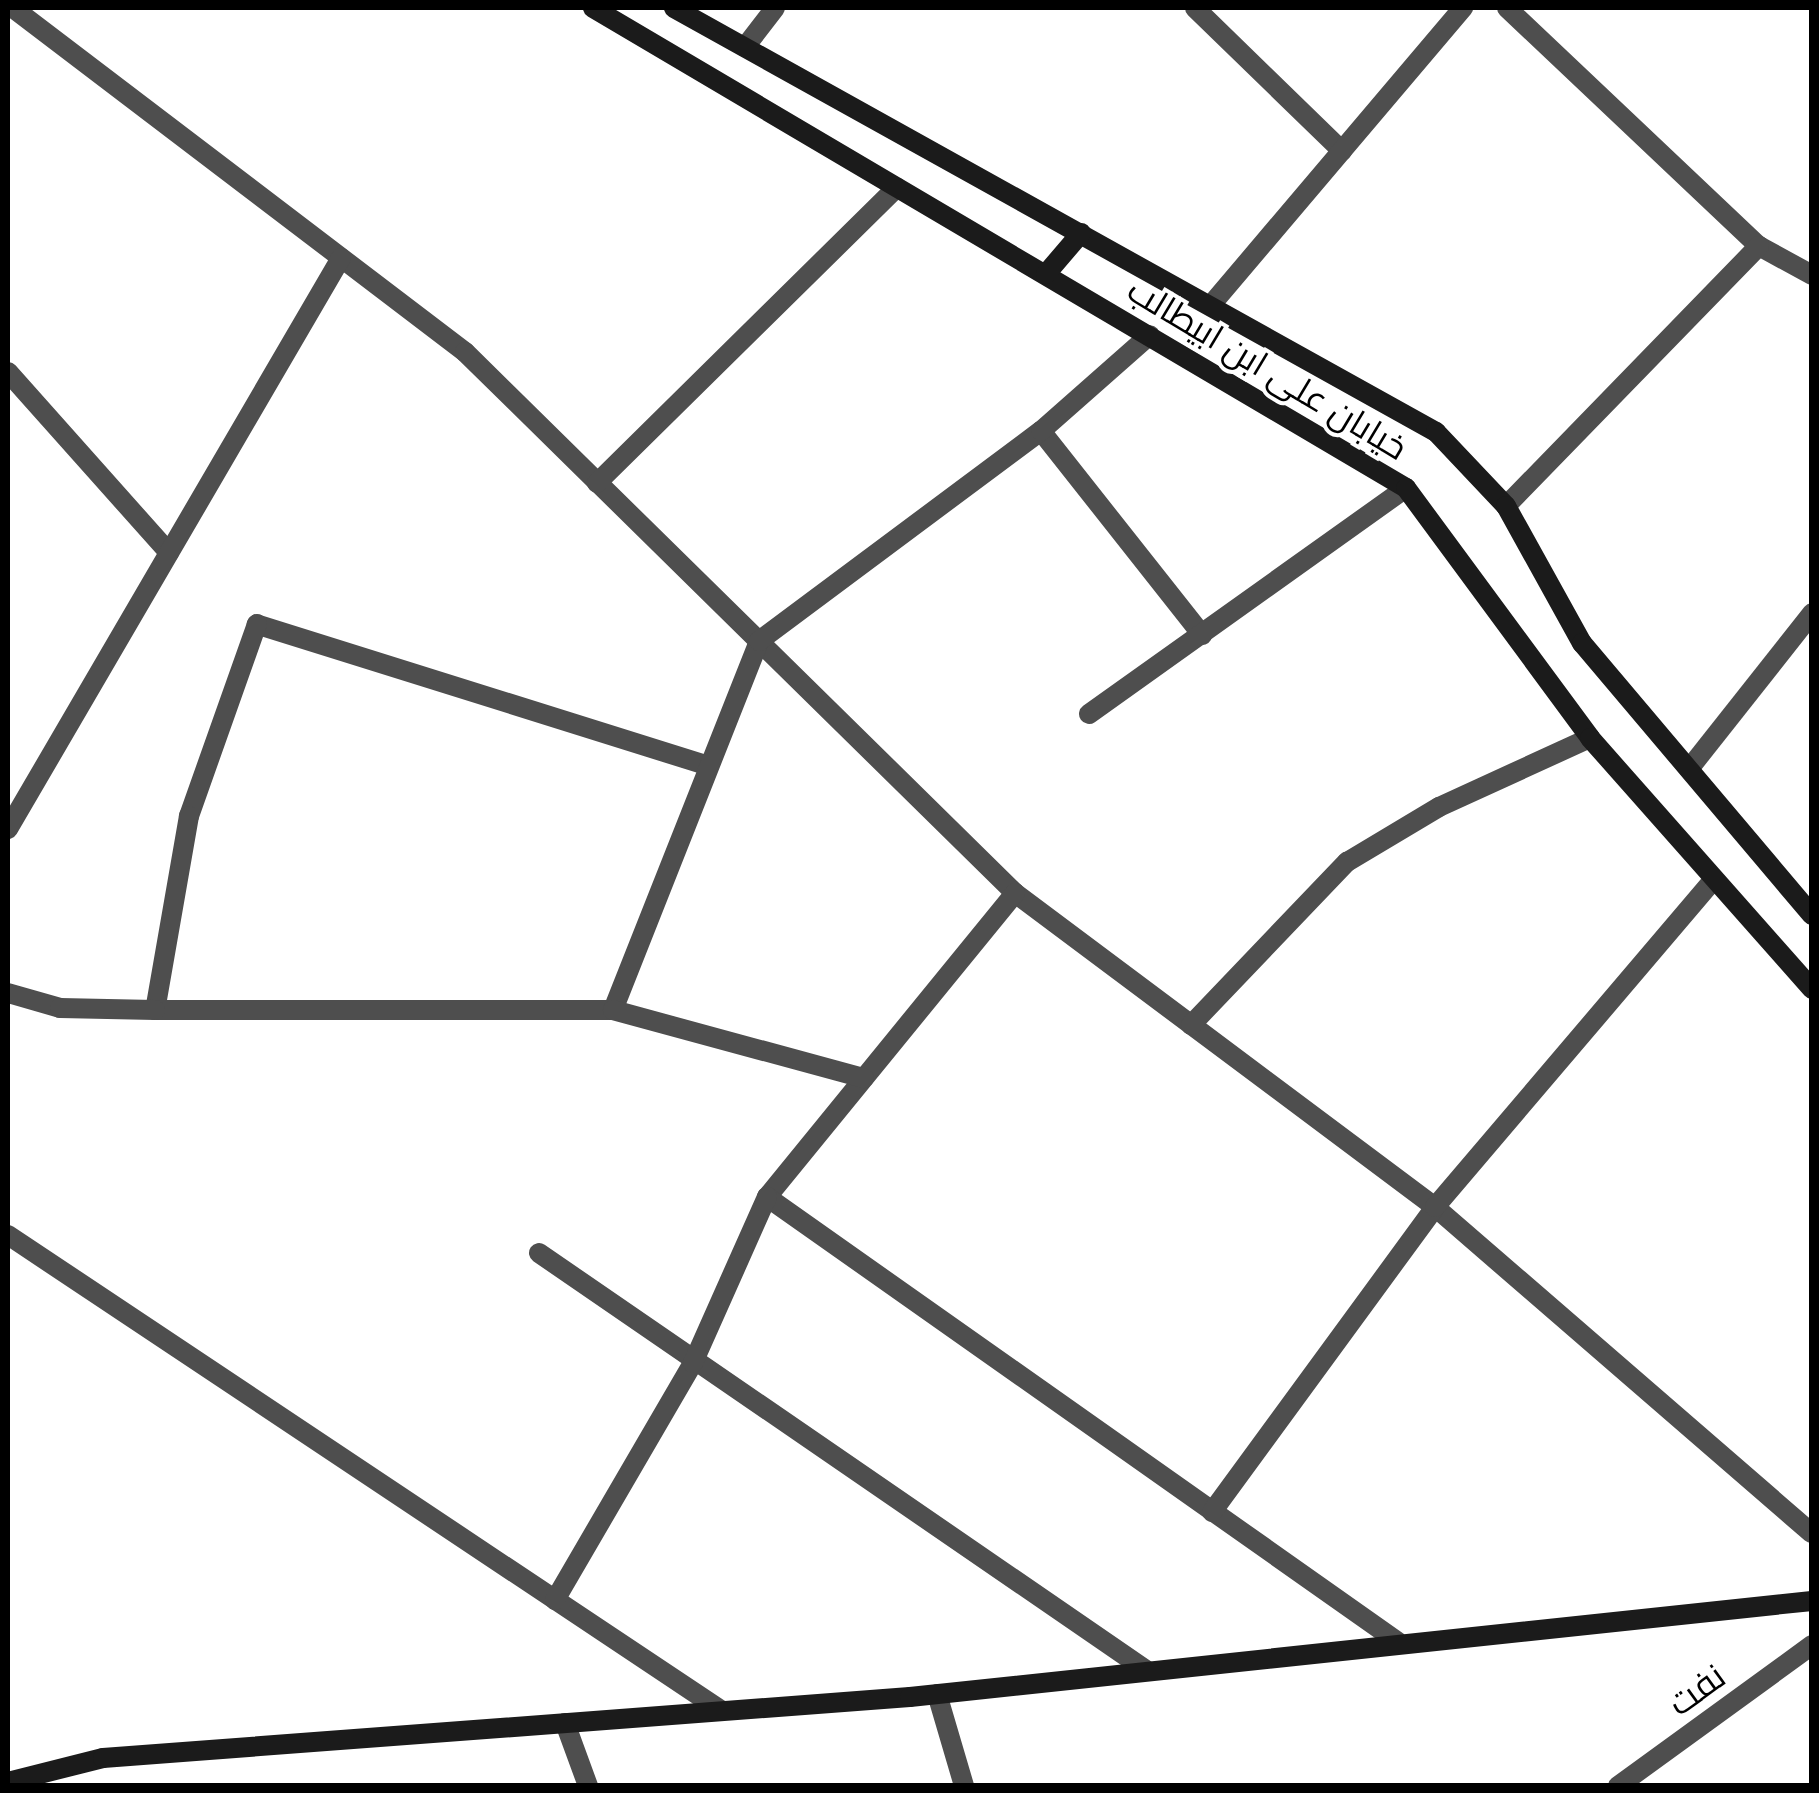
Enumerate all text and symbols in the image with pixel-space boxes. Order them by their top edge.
street label: خیابان علی ابن ابیطالب [1121,268,1415,468]
street label: نفت [1659,1654,1733,1724]

